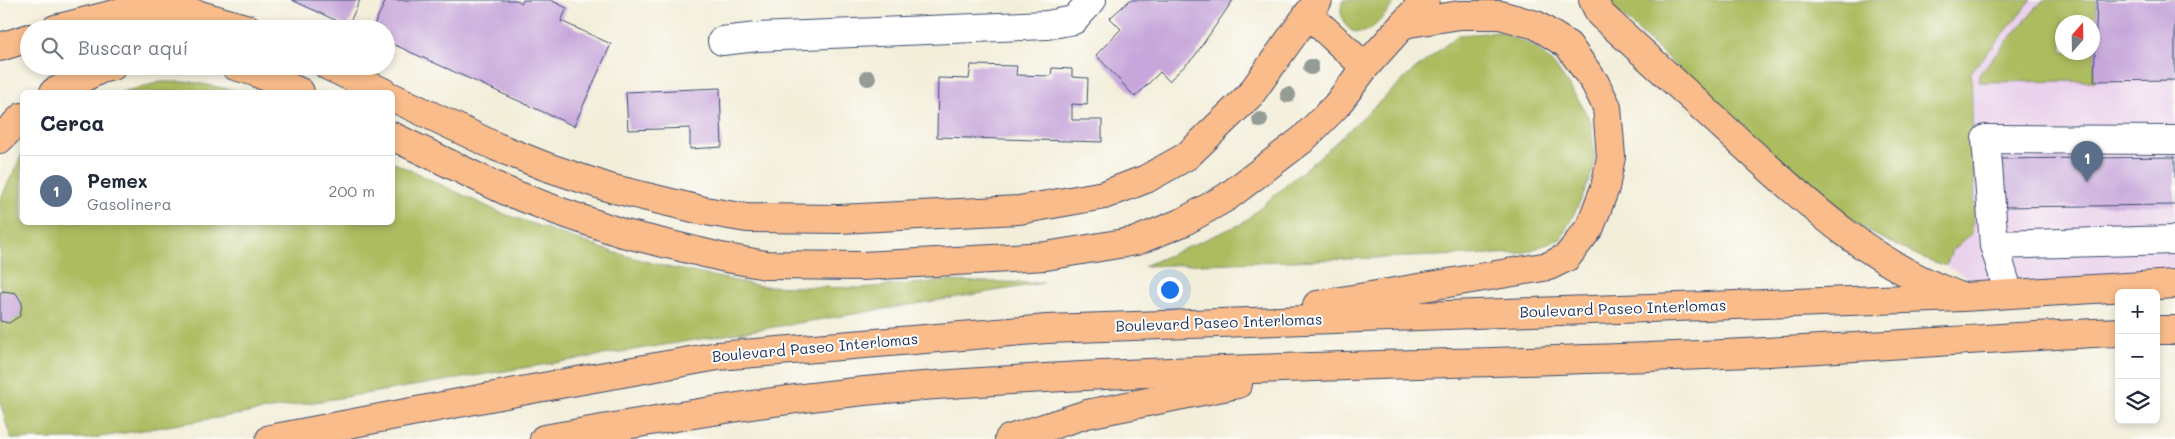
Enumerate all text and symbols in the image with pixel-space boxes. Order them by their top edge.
north arrow [2055,15,2100,60]
search box [20,20,395,75]
icon: search [38,34,66,62]
text: Buscar aquí [78,35,188,60]
text: Cerca [40,109,105,136]
pin: 1 [2071,141,2103,182]
text: Pemex [87,168,148,193]
text: 1 [52,180,60,201]
text: 200 m [328,180,375,201]
text: Gasolinera [87,193,172,214]
your location [1157,277,1183,303]
map controls [2115,289,2160,424]
button: + [2115,289,2160,334]
street label: Boulevard Paseo Interlomas [1519,294,1727,322]
street label: Boulevard Paseo Interlomas [1115,308,1323,336]
street label: Boulevard Paseo Interlomas [711,328,919,366]
button: − [2115,334,2160,379]
button: layers [2115,379,2160,424]

